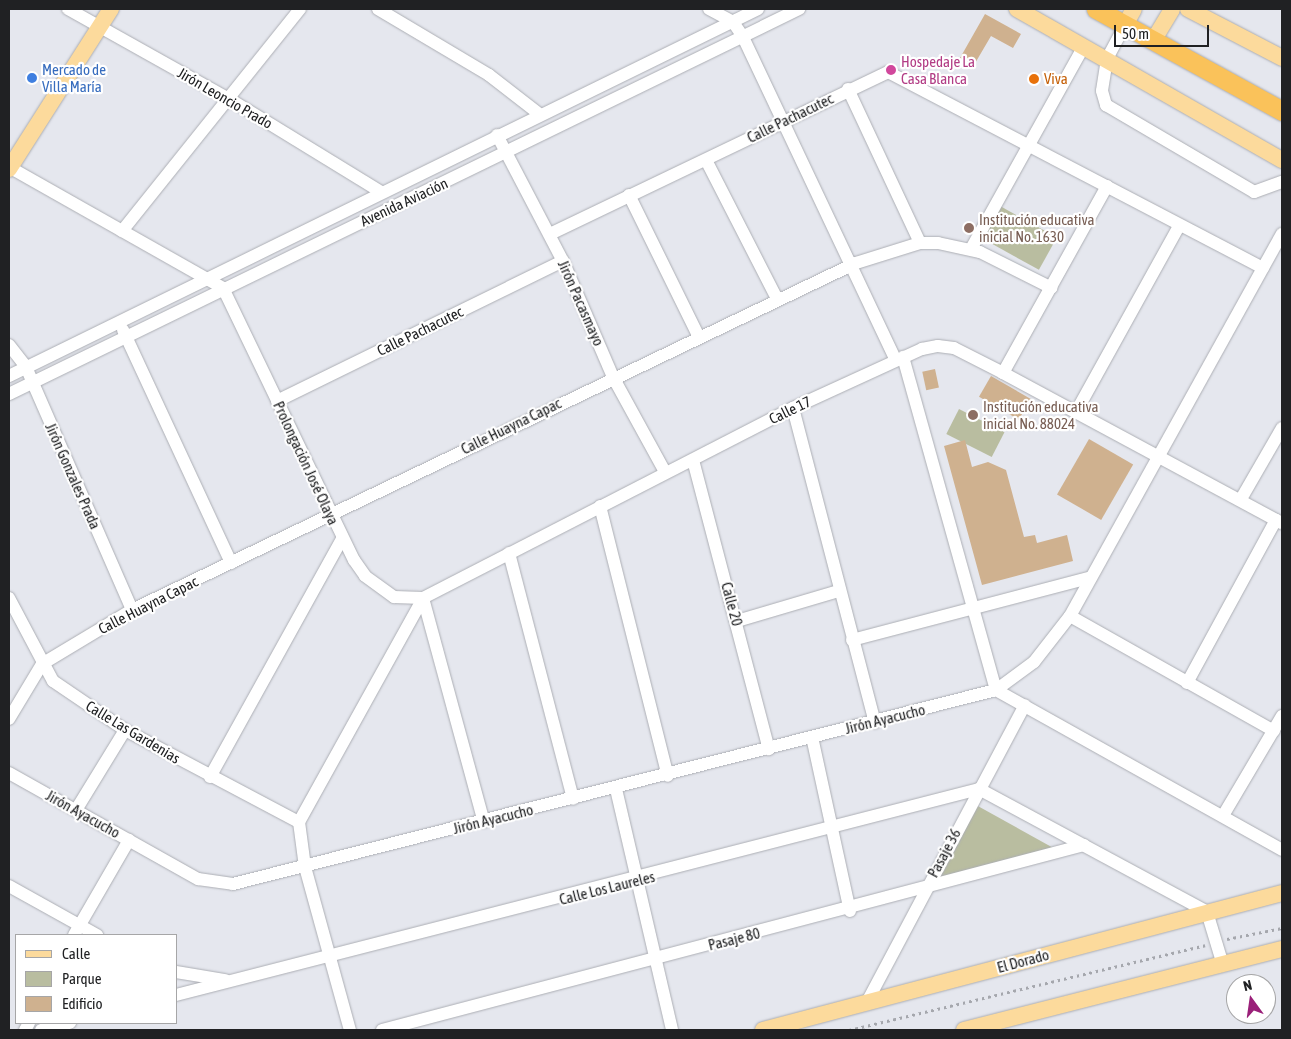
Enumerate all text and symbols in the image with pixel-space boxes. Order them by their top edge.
scale bar [1116,15,1211,47]
text: 50 m [1122,25,1149,42]
place label: Hospedaje La Casa Blanca [901,52,975,87]
place label: Mercado de Villa María [42,60,106,95]
street label: Jirón Leoncio Prado [174,64,276,132]
marker: Hospedaje La Casa Blanca [885,64,897,76]
place label: Viva [1044,70,1068,88]
marker: Mercado de Villa María [26,72,38,84]
marker: Viva [1028,73,1040,85]
street label: Calle Pachacutec [744,89,836,147]
street label: Avenida Aviación [357,174,451,230]
place label: Institución educativa inicial No. 1630 [979,210,1094,245]
marker: Institución educativa inicial No. 1630 [963,222,975,234]
street label: Jirón Pacasmayo [554,257,608,349]
street label: Calle Pachacutec [374,302,466,360]
street label: Calle 17 [766,392,814,428]
street label: Calle Huayna Capac [458,394,564,458]
place label: Institución educativa inicial No. 88024 [983,397,1098,432]
street label: Prolongación José Olaya [269,398,343,528]
marker: Institución educativa inicial No. 88024 [967,409,979,421]
street label: Jirón Gonzales Prada [42,420,104,532]
street label: Calle Huayna Capac [95,572,201,638]
street label: Calle 20 [718,580,746,628]
street label: Calle Las Gardenias [83,697,183,767]
street label: Jirón Ayacucho [843,700,927,738]
street label: Jirón Ayacucho [43,786,123,842]
street label: Jirón Ayacucho [451,800,535,838]
street label: Pasaje 36 [924,826,964,880]
street label: Calle Los Laureles [557,867,657,909]
street label: Pasaje 80 [706,924,762,954]
legend [15,934,178,1024]
text: Calle [62,945,90,962]
street label: El Dorado [995,945,1051,977]
text: Parque [62,970,102,987]
north arrow [1226,974,1276,1024]
text: N [1242,977,1254,994]
text: Edificio [62,995,103,1012]

